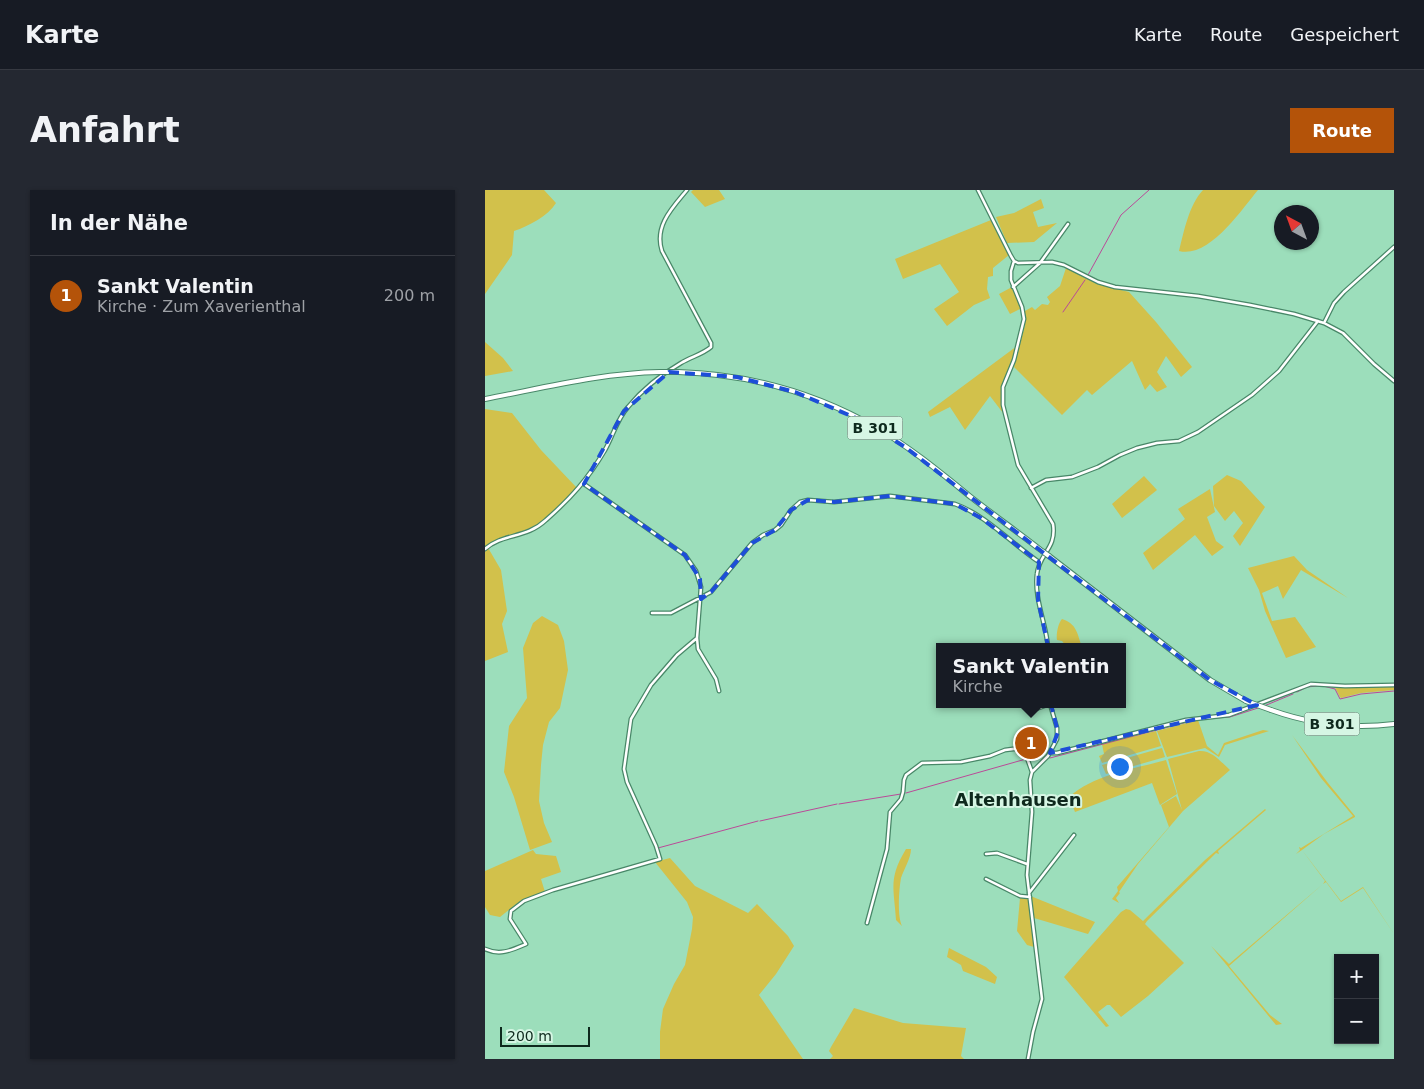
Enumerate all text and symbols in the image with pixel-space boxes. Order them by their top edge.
text: Karte [25,21,99,49]
text: Karte [1134,24,1182,45]
text: Route [1210,24,1262,45]
text: Gespeichert [1290,24,1399,45]
button: Route [1290,108,1394,153]
text: Anfahrt [30,110,180,150]
north arrow [1274,205,1319,250]
text: In der Nähe [50,211,188,235]
text: Sankt Valentin [97,275,254,297]
text: 1 [60,286,72,305]
text: 200 m [384,286,435,305]
text: Kirche · Zum Xaverienthal [97,297,306,316]
road number: B 301 [847,417,903,440]
popup [936,643,1126,708]
text: Sankt Valentin [953,655,1109,677]
text: Kirche [953,677,1003,696]
road number: B 301 [1305,712,1359,736]
pin: 1 [1015,724,1047,762]
your location [1107,754,1133,780]
district label: Altenhausen [954,789,1082,810]
map controls [1334,954,1379,1044]
button: + [1334,954,1379,999]
button: − [1334,999,1379,1044]
scale bar [500,1024,590,1047]
text: 200 m [507,1028,552,1044]

